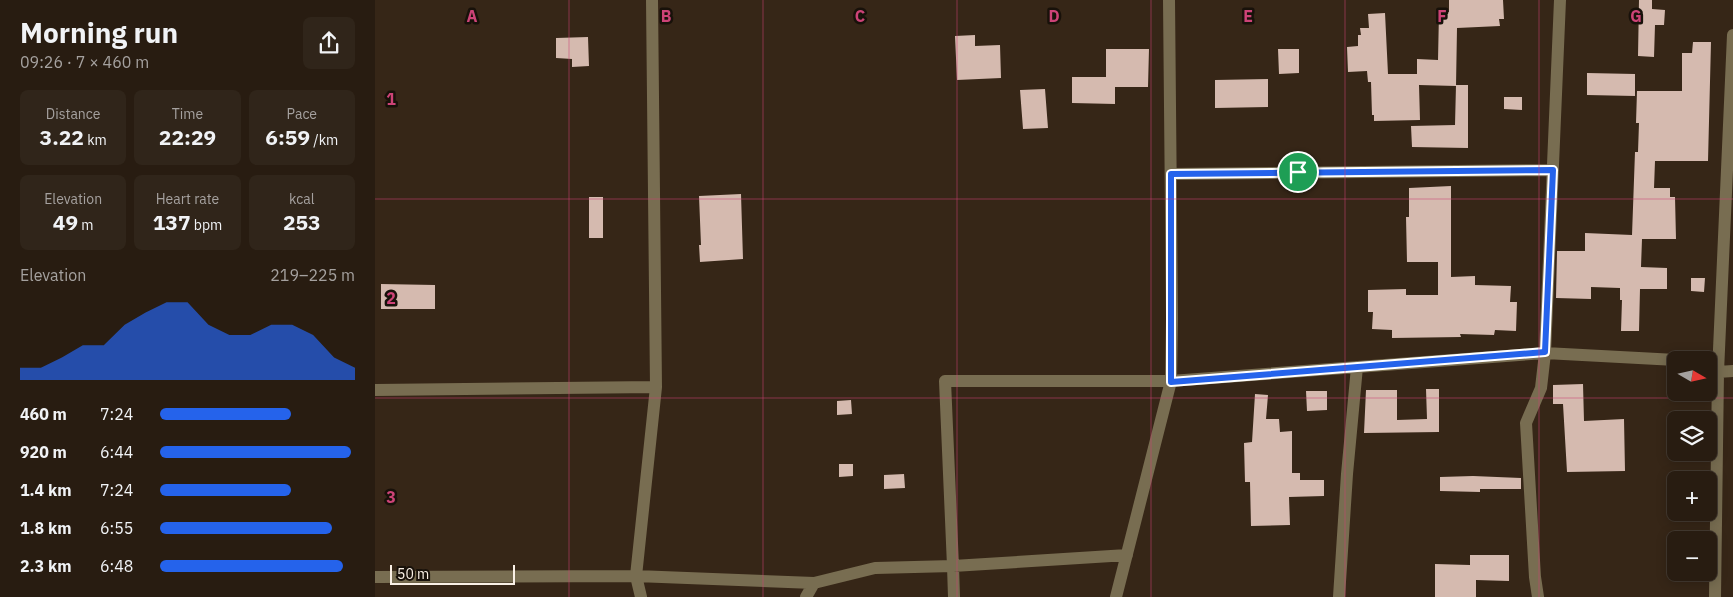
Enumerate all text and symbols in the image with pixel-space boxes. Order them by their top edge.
text: A [467,6,478,26]
text: B [661,6,672,26]
text: C [855,6,865,26]
text: D [1048,6,1060,26]
text: E [1243,6,1253,26]
text: F [1437,6,1447,26]
text: G [1630,6,1642,26]
text: Morning run [20,14,178,51]
button: share [303,17,355,69]
text: 09:26 · 7 × 460 m [20,52,149,72]
text: 1 [386,89,396,109]
text: Distance [46,105,100,123]
text: Time [172,105,203,123]
text: Pace [287,105,317,123]
text: 3.22 [40,123,84,151]
text: 22:29 [159,123,216,151]
text: 6:59 [265,123,310,151]
text: km [84,131,107,149]
text: /km [310,131,338,149]
pin [1277,151,1319,193]
icon: arrive [1284,158,1312,186]
text: Elevation [44,190,102,208]
text: Heart rate [156,190,219,208]
text: kcal [289,190,315,208]
text: 49 [53,208,78,236]
text: 137 [153,208,191,236]
text: 253 [283,208,321,236]
text: m [78,216,94,234]
text: bpm [191,216,222,234]
text: Elevation [20,265,86,285]
text: 219–225 m [270,265,355,285]
text: 2 [386,288,396,308]
north arrow [1667,351,1717,401]
map controls [1667,351,1717,581]
text: 460 m [20,404,67,424]
text: 7:24 [100,404,133,424]
button: layers [1667,411,1717,461]
text: 920 m [20,442,67,462]
text: 6:44 [100,442,133,462]
button: + [1667,471,1717,521]
text: 1.4 km [20,480,71,500]
text: 7:24 [100,480,133,500]
text: 3 [386,487,396,507]
text: 1.8 km [20,518,71,538]
text: 6:55 [100,518,133,538]
button: − [1667,531,1717,581]
text: 2.3 km [20,556,71,576]
text: 6:48 [100,556,133,576]
scale bar [390,562,515,585]
text: 50 m [397,565,429,583]

